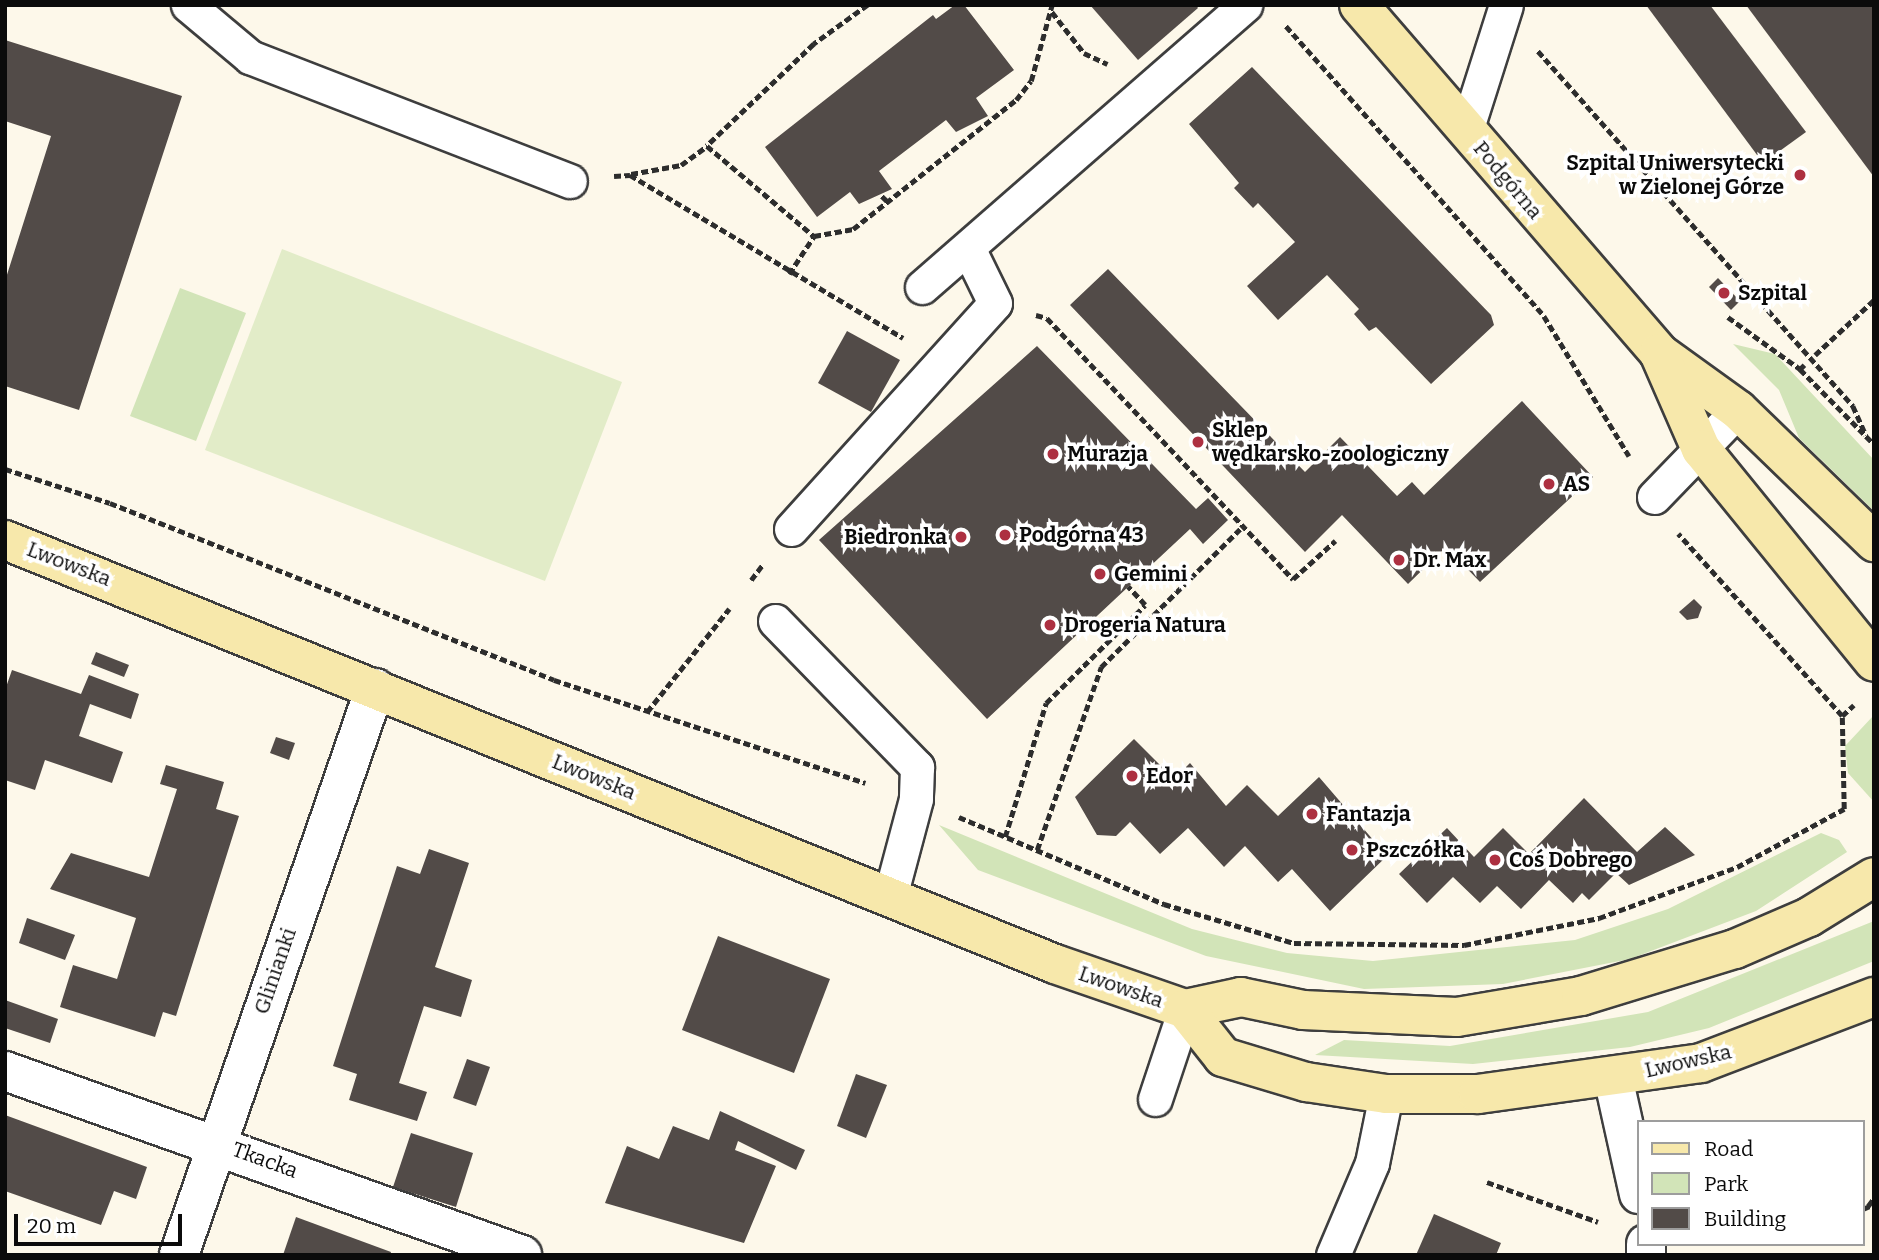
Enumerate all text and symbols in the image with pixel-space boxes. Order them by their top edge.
street label: Podgórna [1468,136,1548,224]
place label: Szpital Uniwersytecki w Zielonej Górze [1566,150,1784,200]
marker: Szpital Uniwersytecki w Zielonej Górze [1790,165,1810,185]
place label: Szpital [1738,280,1807,306]
marker: Szpital [1716,285,1732,301]
place label: Sklep wędkarsko-zoologiczny [1212,417,1449,467]
marker: Sklep wędkarsko-zoologiczny [1190,434,1206,450]
place label: Murazja [1067,441,1148,467]
marker: Murazja [1045,446,1061,462]
place label: AS [1563,471,1590,497]
marker: AS [1541,476,1557,492]
place label: Podgórna 43 [1019,522,1144,548]
place label: Biedronka [844,524,947,550]
marker: Podgórna 43 [997,527,1013,543]
marker: Biedronka [953,529,969,545]
street label: Lwowska [23,536,115,592]
place label: Dr. Max [1413,547,1486,573]
marker: Dr. Max [1391,552,1407,568]
place label: Gemini [1114,561,1188,587]
marker: Gemini [1092,566,1108,582]
place label: Drogeria Natura [1064,612,1226,638]
marker: Drogeria Natura [1042,617,1058,633]
street label: Lwowska [549,749,639,805]
place label: Edor [1146,763,1193,789]
marker: Edor [1124,768,1140,784]
place label: Fantazja [1326,801,1411,827]
marker: Fantazja [1304,806,1320,822]
place label: Pszczółka [1366,837,1465,863]
marker: Pszczółka [1344,842,1360,858]
place label: Coś Dobrego [1509,847,1633,873]
marker: Coś Dobrego [1487,852,1503,868]
street label: Glinianki [249,925,301,1017]
street label: Lwowska [1075,961,1167,1013]
street label: Lwowska [1642,1039,1734,1083]
legend [1638,1120,1865,1246]
text: Road [1704,1136,1753,1162]
street label: Tkacka [229,1137,301,1183]
text: Park [1704,1171,1748,1197]
scale bar [18,1200,186,1244]
text: Building [1704,1206,1786,1232]
text: 20 m [27,1213,76,1239]

